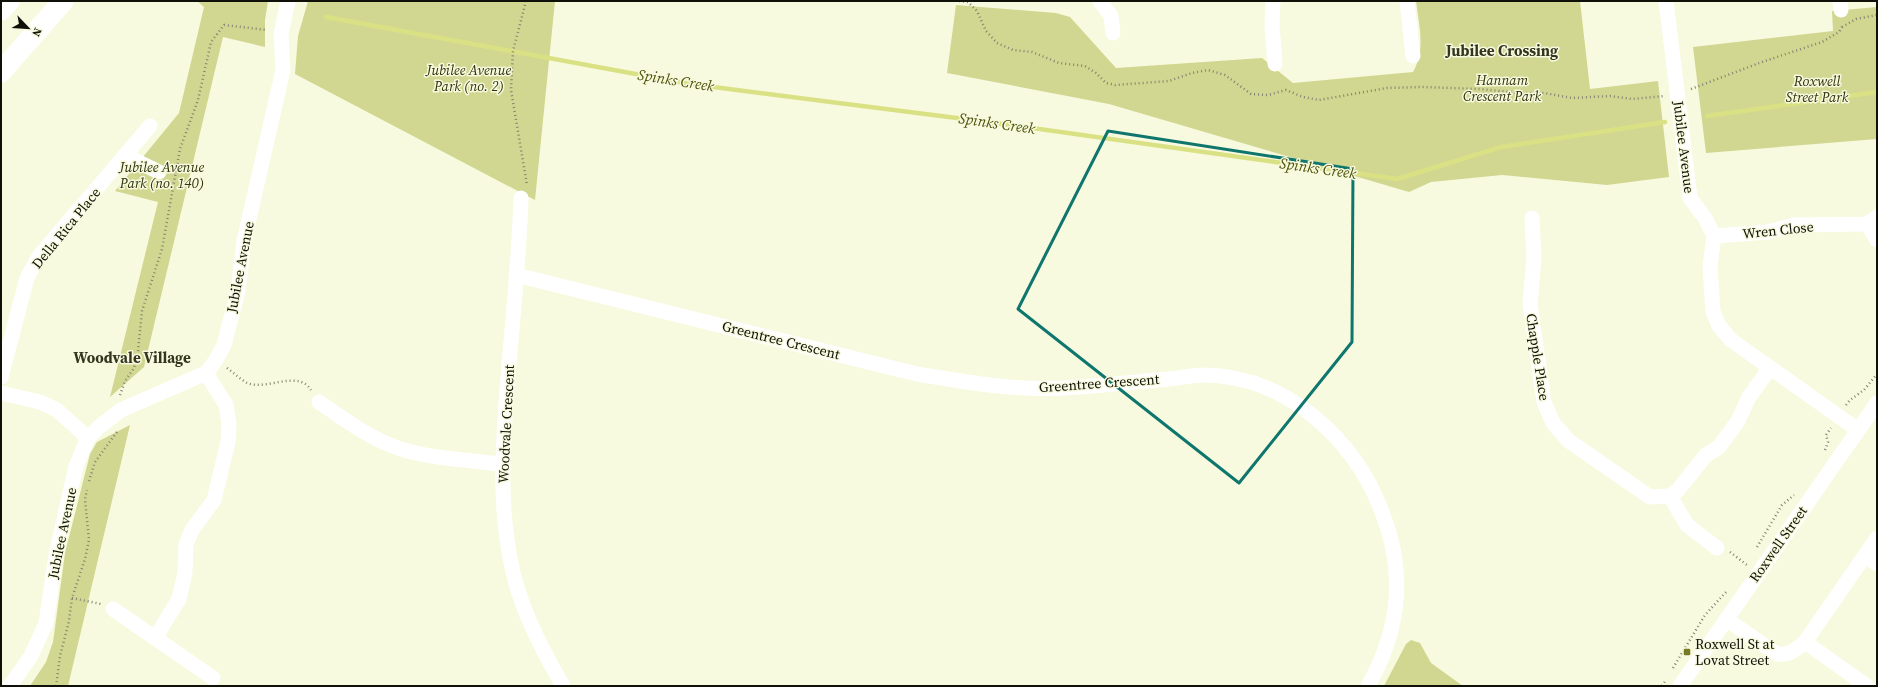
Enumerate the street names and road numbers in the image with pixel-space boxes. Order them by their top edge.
street label: Jubilee Avenue [1668,99,1700,194]
street label: Della Rica Place [27,183,105,273]
street label: Wren Close [1741,216,1815,244]
street label: Jubilee Avenue [221,219,259,315]
street label: Chapple Place [1521,312,1555,402]
street label: Greentree Crescent [720,316,842,364]
street label: Woodvale Crescent [493,364,519,484]
street label: Greentree Crescent [1038,369,1160,397]
street label: Jubilee Avenue [42,485,81,581]
street label: Roxwell Street [1744,501,1812,586]

